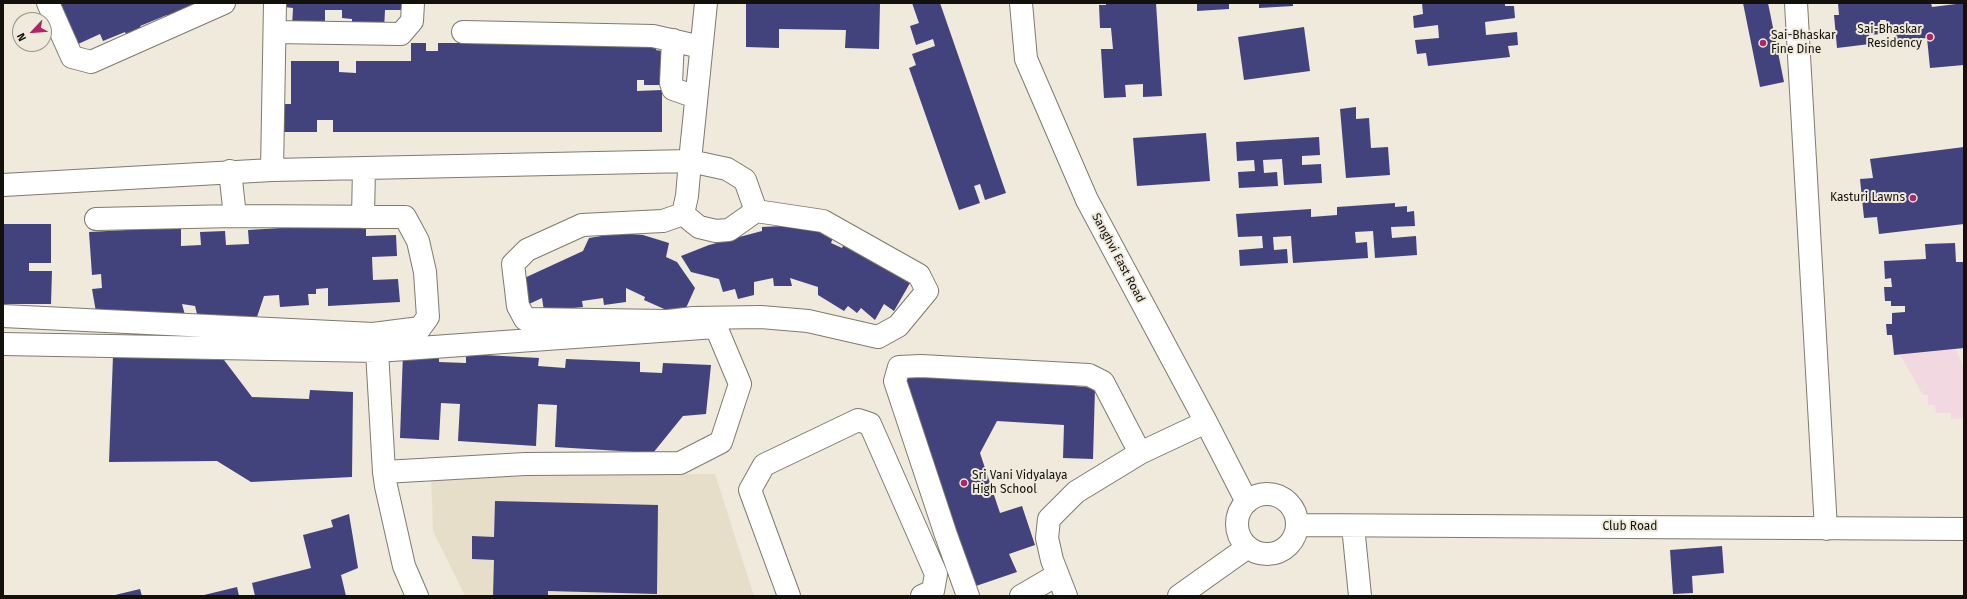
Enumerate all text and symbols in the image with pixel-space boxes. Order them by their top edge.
north arrow [12,12,52,52]
place label: Sai-Bhaskar Residency [1857,23,1922,51]
place label: Sai-Bhaskar Fine Dine [1771,29,1836,57]
text: N [14,31,29,43]
marker: Sai-Bhaskar Residency [1925,32,1935,42]
marker: Sai-Bhaskar Fine Dine [1758,38,1768,48]
place label: Kasturi Lawns [1830,191,1905,205]
marker: Kasturi Lawns [1908,193,1918,203]
street label: Sanghvi East Road [1088,211,1148,305]
place label: Sri Vani Vidyalaya High School [972,469,1067,497]
marker: Sri Vani Vidyalaya High School [959,478,969,488]
street label: Club Road [1602,520,1658,534]

